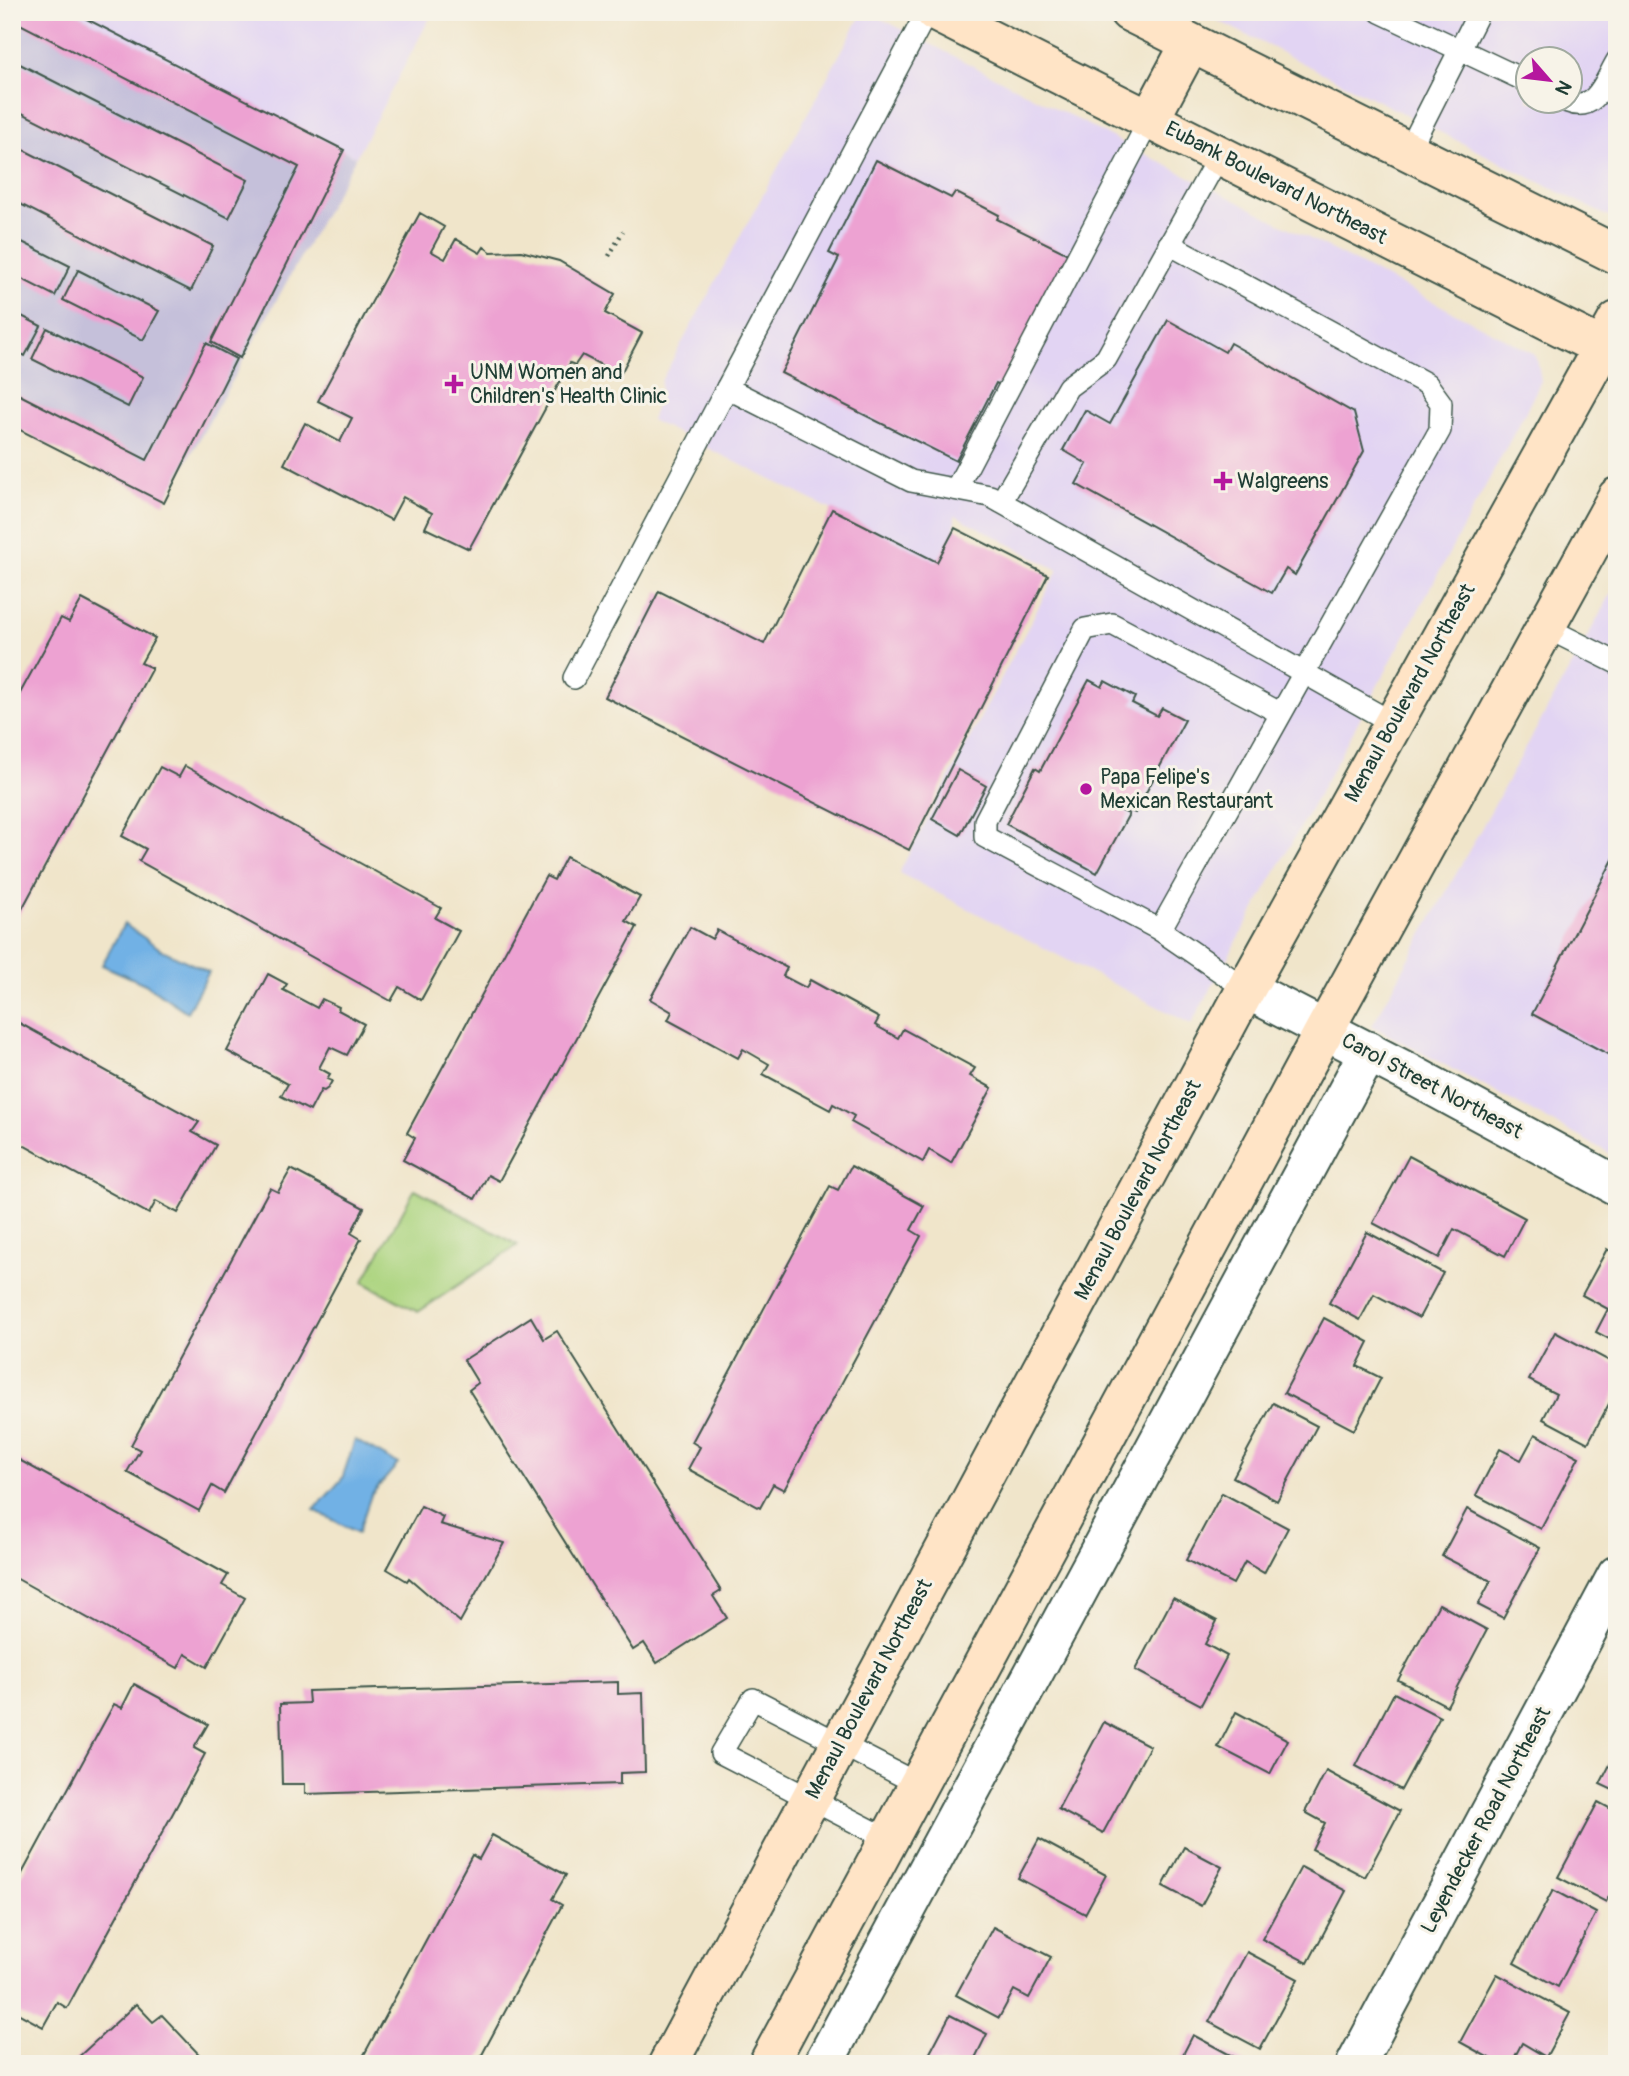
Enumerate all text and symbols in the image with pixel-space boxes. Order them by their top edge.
north arrow [1514,46,1584,116]
text: N [1549,76,1577,99]
street label: Eubank Boulevard Northeast [1160,115,1392,251]
place label: UNM Women and Children's Health Clinic [470,359,667,410]
marker: UNM Women and Children's Health Clinic [444,374,464,394]
place label: Walgreens [1237,468,1329,495]
marker: Walgreens [1215,473,1231,489]
street label: Menaul Boulevard Northeast [1339,578,1482,807]
place label: Papa Felipe's Mexican Restaurant [1100,764,1274,815]
marker: Papa Felipe's Mexican Restaurant [1078,781,1094,797]
street label: Carol Street Northeast [1337,1027,1528,1145]
street label: Menaul Boulevard Northeast [1068,1075,1208,1305]
street label: Menaul Boulevard Northeast [799,1574,939,1804]
street label: Leyendecker Road Northeast [1415,1702,1558,1938]

